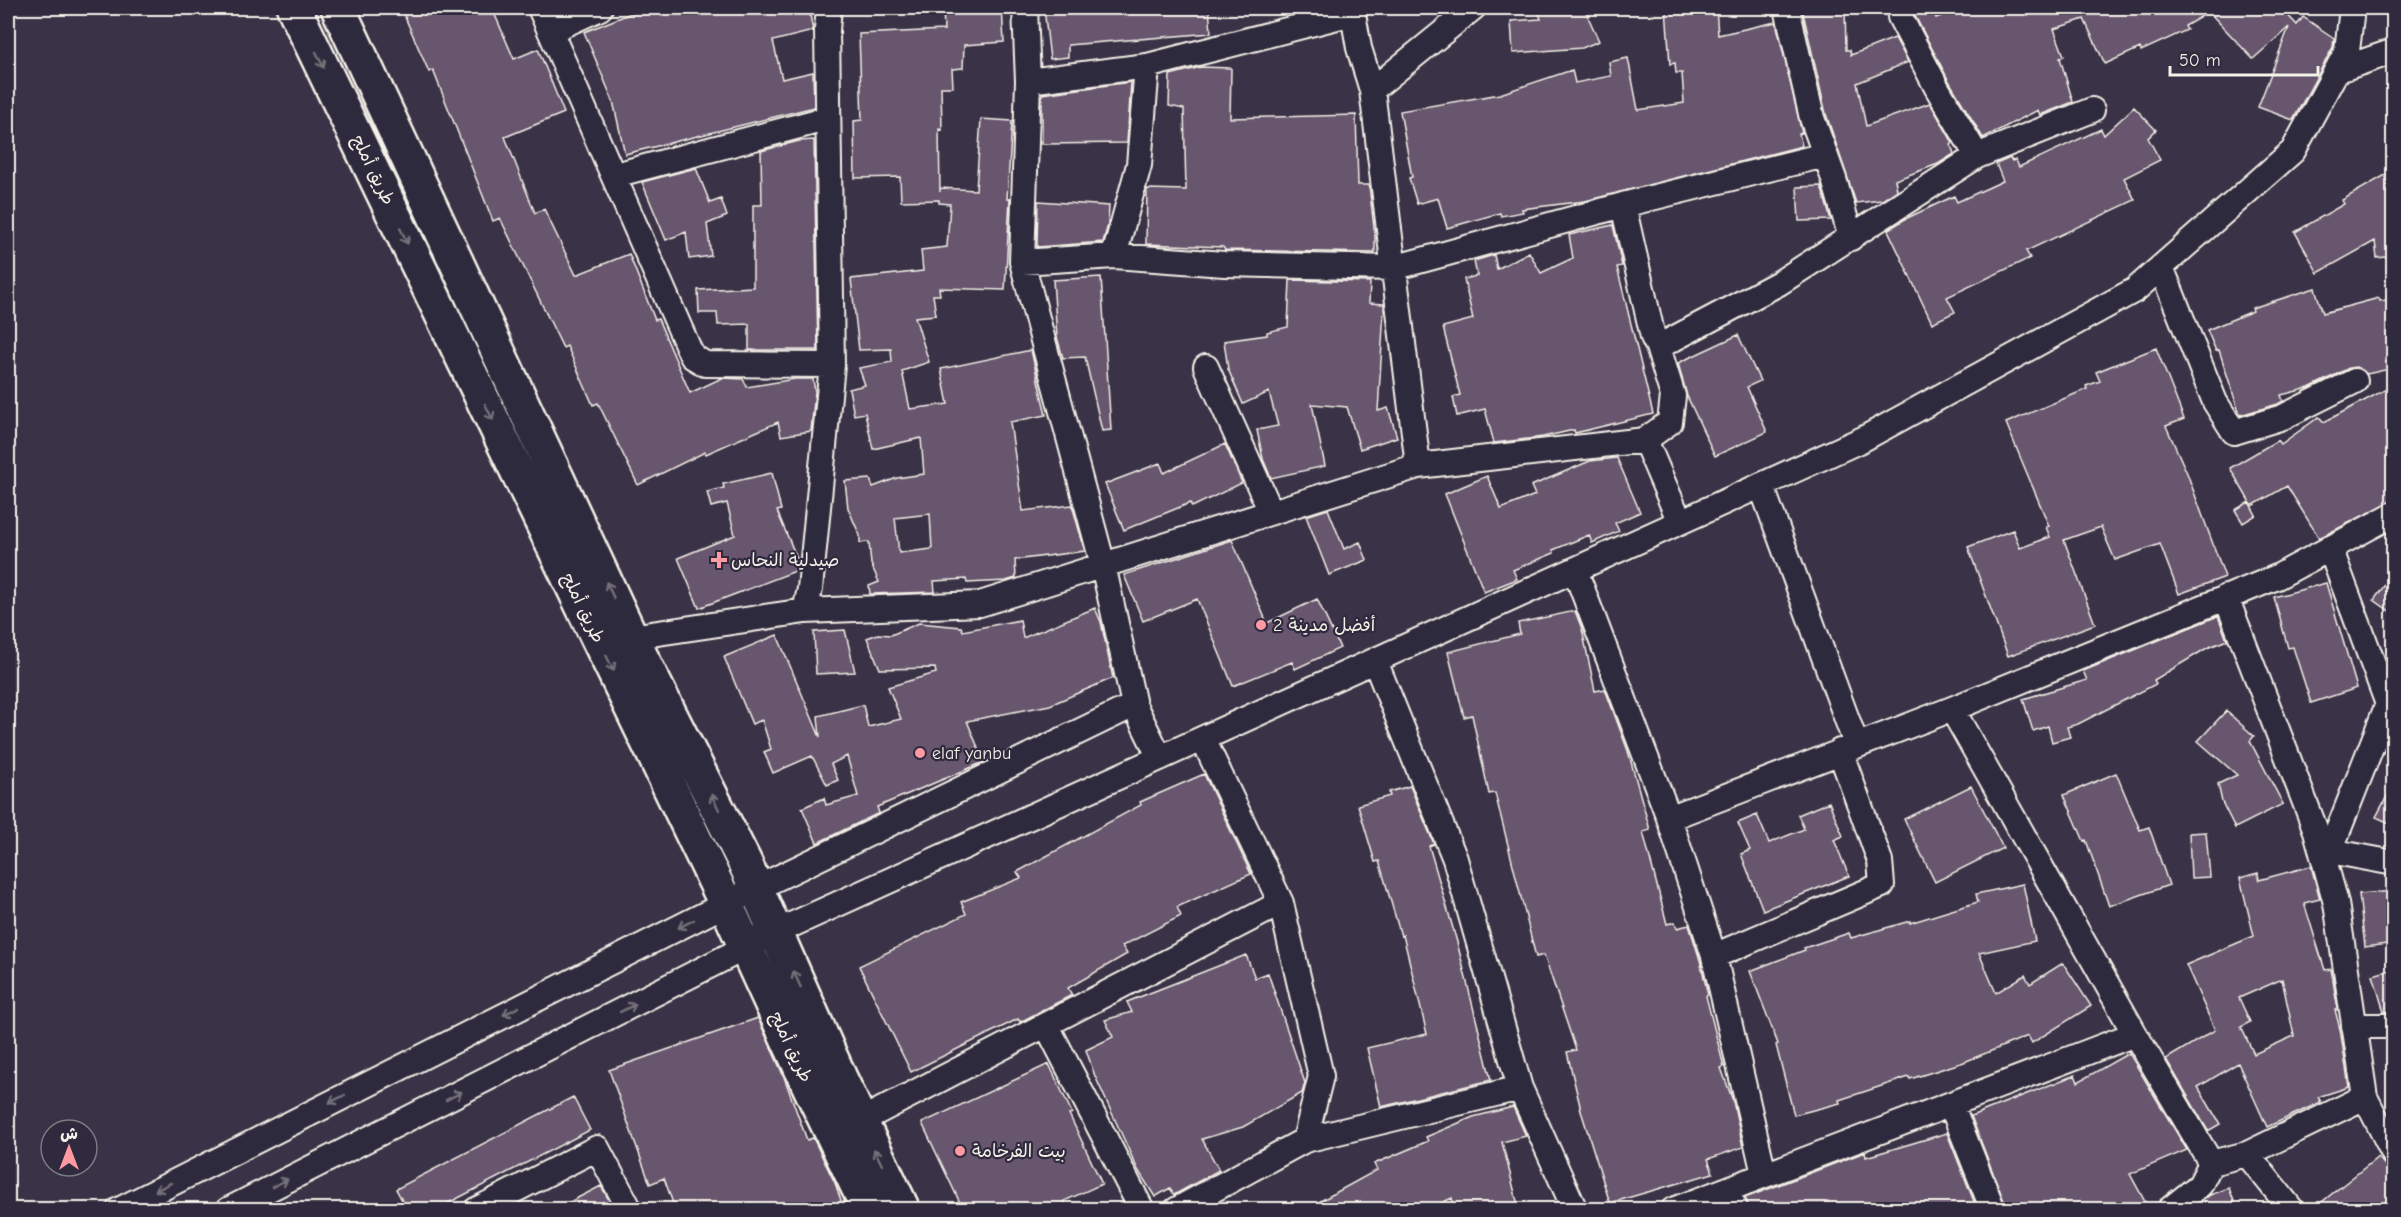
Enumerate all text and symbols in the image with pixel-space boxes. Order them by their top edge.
scale bar [2170,39,2318,77]
text: 50 m [2179,50,2221,71]
one-way arrow [314,51,326,69]
street label: طريق أملج [346,131,399,209]
one-way arrow [399,227,411,245]
one-way arrow [483,402,495,420]
place label: صيدلية النحاس [731,550,839,571]
marker: صيدلية النحاس [712,553,726,567]
street label: طريق أملج [556,569,609,647]
one-way arrow [603,582,615,600]
place label: 2 أفضل مدينة [1273,615,1376,636]
marker: 2 أفضل مدينة [1254,618,1268,632]
one-way arrow [604,654,616,672]
place label: elaf yanbu [932,743,1011,764]
marker: elaf yanbu [913,746,927,760]
one-way arrow [709,794,720,812]
one-way arrow [677,919,695,930]
one-way arrow [791,971,802,989]
one-way arrow [619,1001,637,1013]
one-way arrow [503,1006,521,1017]
street label: طريق أملج [765,1008,816,1086]
one-way arrow [445,1089,463,1101]
one-way arrow [329,1094,347,1105]
north arrow [39,1118,99,1178]
text: ش [60,1125,78,1143]
place label: بيت الفرخامة [972,1141,1066,1162]
marker: بيت الفرخامة [953,1144,967,1158]
one-way arrow [871,1148,883,1166]
one-way arrow [270,1177,288,1189]
one-way arrow [155,1182,173,1193]

